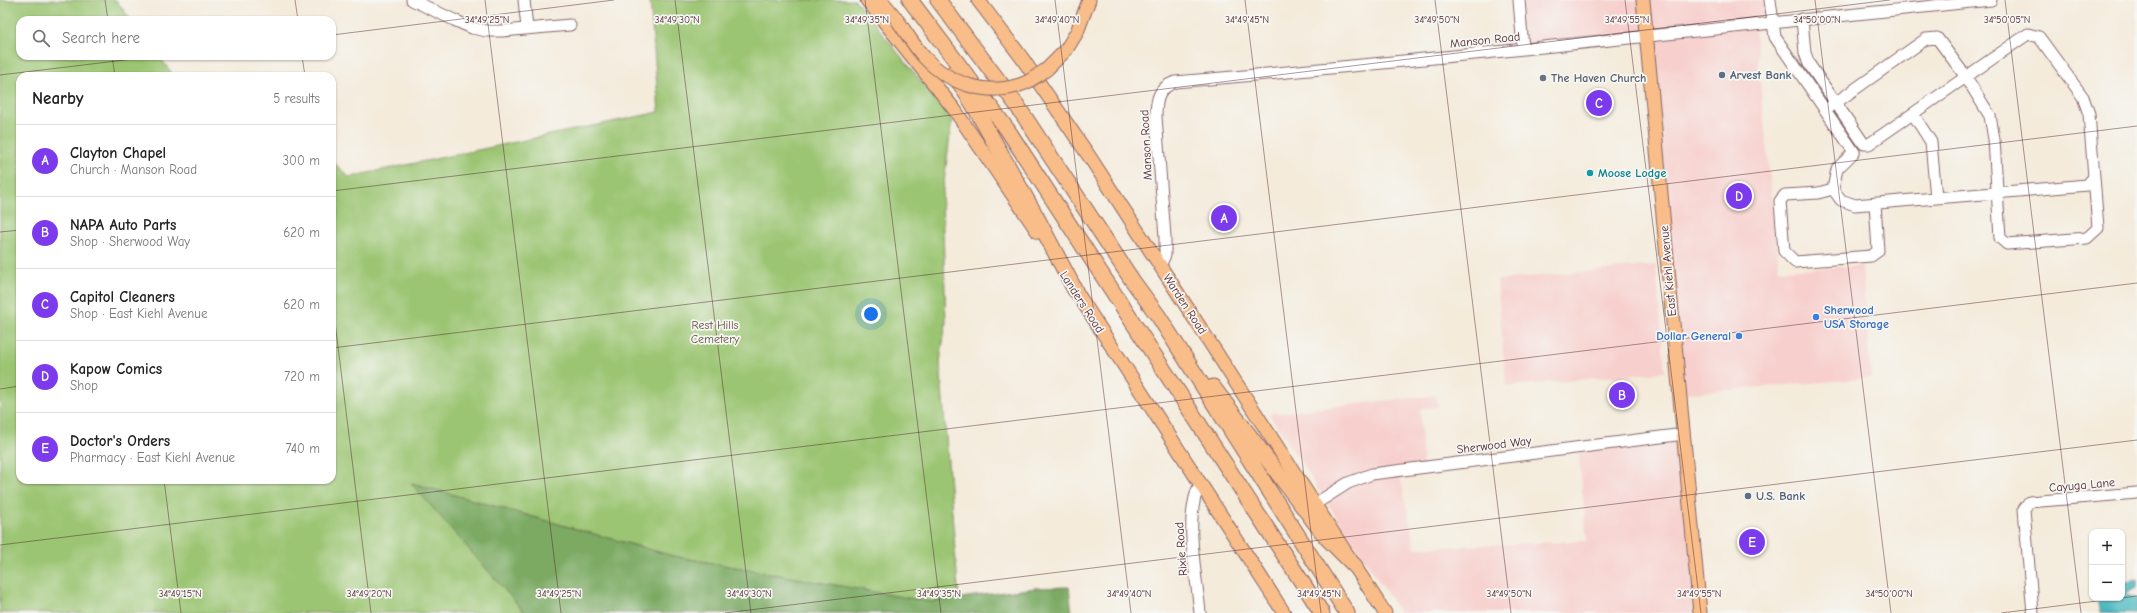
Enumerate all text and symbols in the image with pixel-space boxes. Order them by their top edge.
text: 34°49'25"N [465,14,509,26]
text: 34°49'30"N [655,14,699,26]
text: 34°49'35"N [845,14,889,26]
text: 34°49'40"N [1035,14,1079,26]
text: 34°49'45"N [1225,14,1269,26]
text: 34°49'50"N [1414,14,1460,26]
text: 34°49'55"N [1605,14,1649,26]
text: 34°50'00"N [1793,14,1841,26]
text: 34°50'05"N [1984,14,2030,26]
search box [16,16,336,60]
icon: search [30,27,52,49]
text: Search here [62,29,140,47]
street label: Manson Road [1449,29,1521,51]
place label: Arvest Bank [1730,68,1792,82]
marker: Arvest Bank [1717,70,1727,80]
place label: The Haven Church [1551,71,1646,85]
marker: The Haven Church [1538,73,1548,83]
pin: C [1586,88,1612,118]
text: Nearby [32,89,83,108]
text: 5 results [273,91,320,106]
street label: Manson Road [1137,109,1155,181]
text: Clayton Chapel [70,144,166,162]
text: A [41,153,49,168]
text: 300 m [282,153,320,168]
text: Church · Manson Road [70,162,197,177]
place label: Moose Lodge [1598,166,1667,180]
marker: Moose Lodge [1585,168,1595,178]
pin: D [1726,181,1752,211]
pin: A [1211,203,1237,233]
text: NAPA Auto Parts [70,216,176,234]
text: B [41,225,49,240]
text: 620 m [283,225,320,240]
street label: East Kiehl Avenue [1657,225,1679,317]
text: Shop · Sherwood Way [70,234,190,249]
street label: Landers Road [1057,269,1107,335]
street label: Warden Road [1160,271,1210,337]
text: Capitol Cleaners [70,288,175,306]
text: C [41,297,49,312]
text: 620 m [283,297,320,312]
place label: Sherwood USA Storage [1824,303,1889,331]
your location [861,304,881,324]
text: Shop · East Kiehl Avenue [70,306,207,321]
marker: Sherwood USA Storage [1811,312,1821,322]
park label: Rest Hills Cemetery [691,318,740,346]
place label: Dollar General [1656,329,1731,343]
marker: Dollar General [1734,331,1744,341]
text: Kapow Comics [70,360,162,378]
text: D [41,369,49,384]
text: 720 m [284,369,320,384]
text: Shop [70,378,98,393]
pin: B [1609,380,1635,410]
text: Doctor's Orders [70,432,170,450]
street label: Sherwood Way [1456,433,1533,457]
text: E [41,441,49,456]
text: 740 m [286,441,320,456]
text: Pharmacy · East Kiehl Avenue [70,450,235,465]
street label: Cayuga Lane [2048,475,2116,495]
place label: U.S. Bank [1756,489,1805,503]
marker: U.S. Bank [1743,491,1753,501]
street label: Rixie Road [1172,521,1190,577]
pin: E [1739,527,1765,557]
map controls [2089,529,2125,601]
button: + [2089,529,2125,565]
button: − [2089,565,2125,601]
text: 34°49'15"N [158,588,202,600]
text: 34°49'20"N [346,588,392,600]
text: 34°49'25"N [537,588,581,600]
text: 34°49'30"N [727,588,771,600]
text: 34°49'35"N [917,588,961,600]
text: 34°49'40"N [1107,588,1151,600]
text: 34°49'45"N [1297,588,1341,600]
text: 34°49'50"N [1486,588,1532,600]
text: 34°49'55"N [1677,588,1721,600]
text: 34°50'00"N [1865,588,1913,600]

